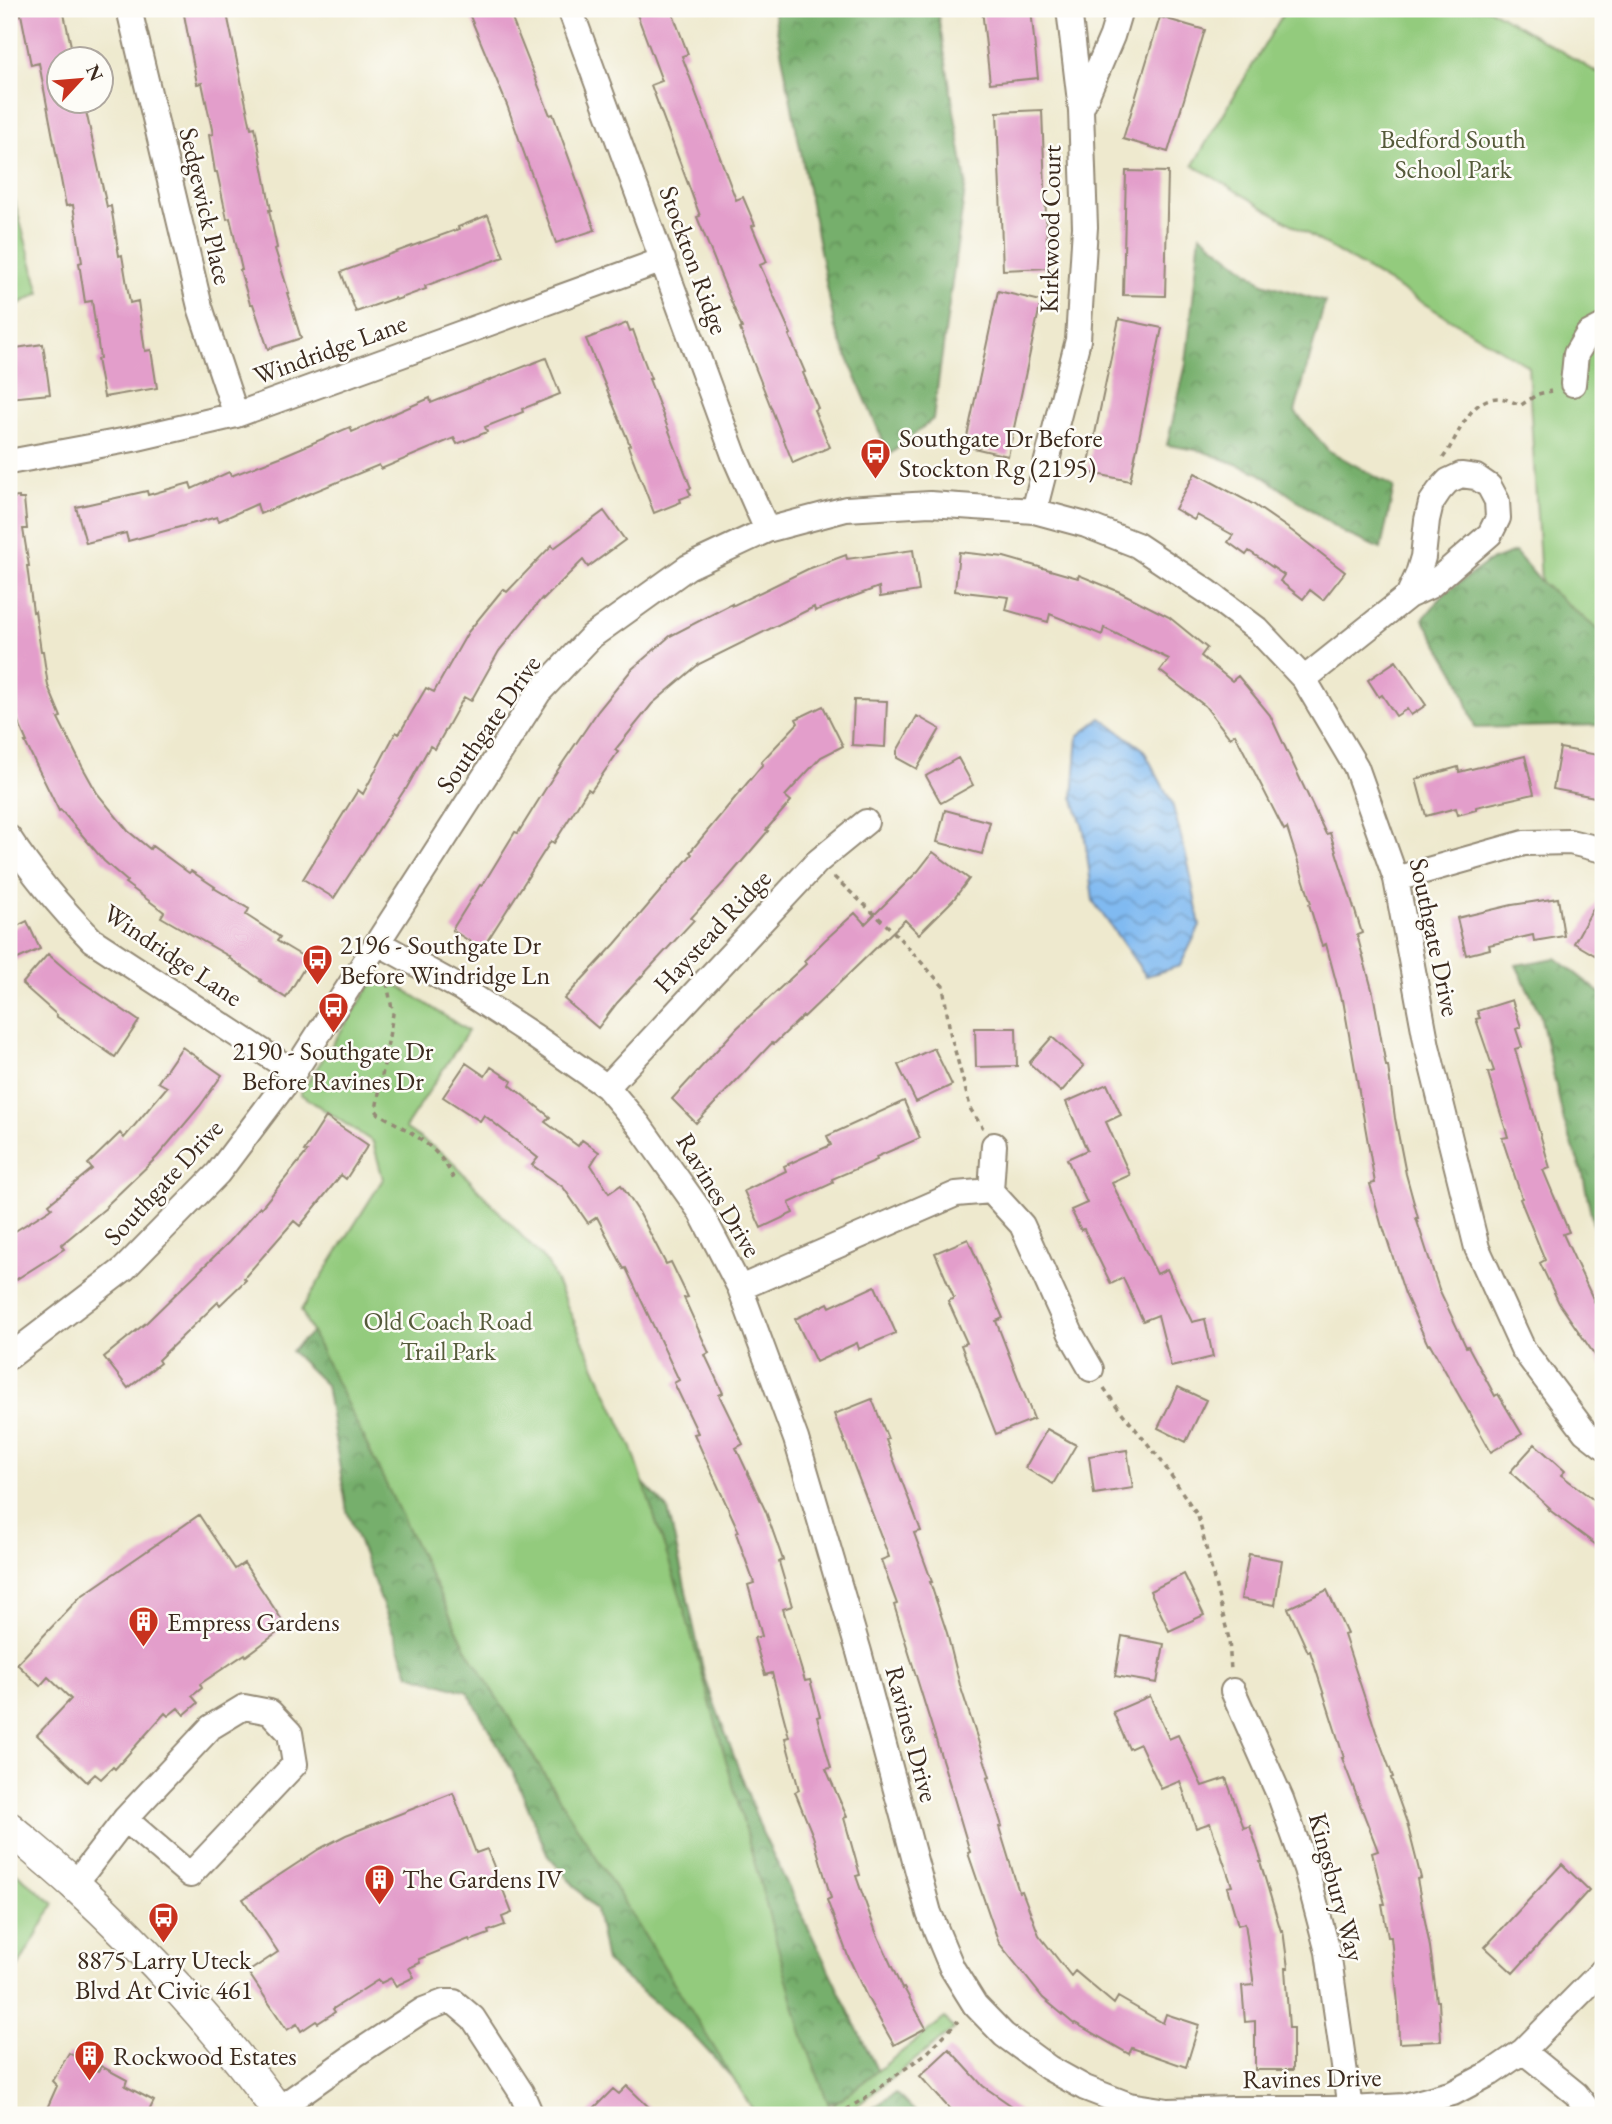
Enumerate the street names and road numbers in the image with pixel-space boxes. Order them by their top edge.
street label: Sedgewick Place [171,124,241,288]
street label: Kirkwood Court [1032,145,1068,313]
street label: Stockton Ridge [651,181,737,339]
street label: Windridge Lane [249,306,411,392]
street label: Southgate Drive [428,648,548,800]
street label: Southgate Drive [1402,855,1468,1019]
street label: Haystead Ridge [646,862,778,1000]
street label: Windridge Lane [97,896,249,1014]
street label: Southgate Drive [96,1112,230,1252]
street label: Ravines Drive [669,1127,769,1263]
street label: Ravines Drive [878,1662,946,1806]
street label: Kingsbury Way [1301,1809,1373,1966]
street label: Ravines Drive [1242,2060,1382,2096]

